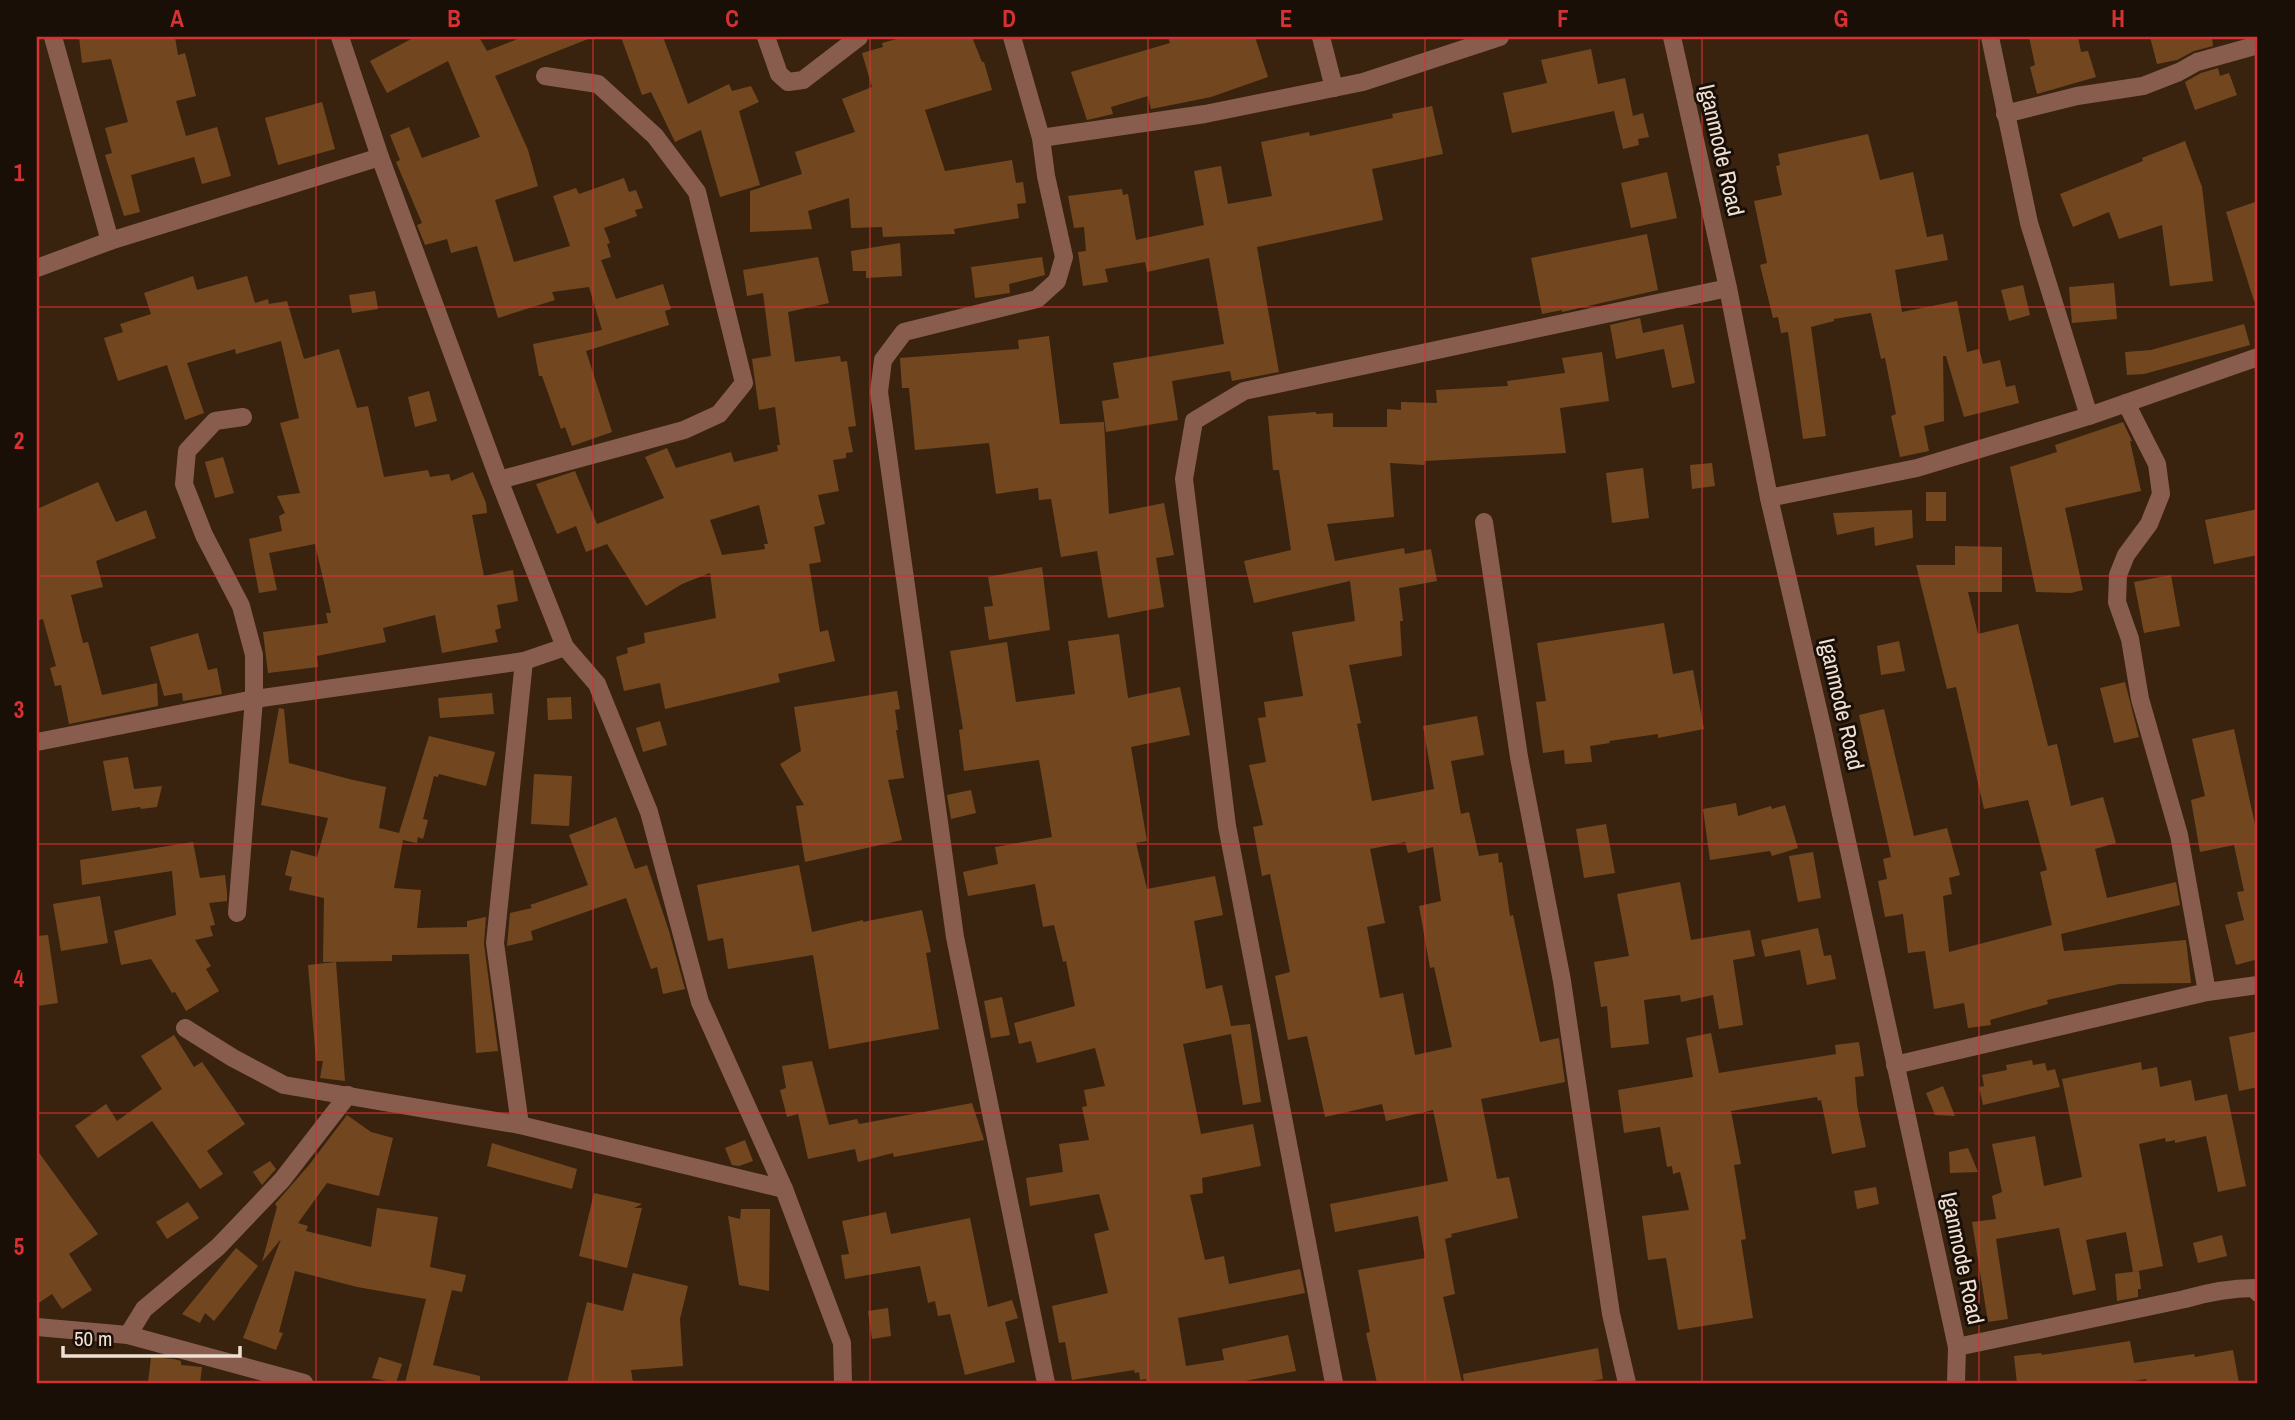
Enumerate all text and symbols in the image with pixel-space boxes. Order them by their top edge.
text: A [170,3,184,34]
text: B [447,3,461,34]
text: C [725,3,739,34]
text: D [1002,3,1016,34]
text: E [1280,3,1292,34]
text: F [1557,3,1569,34]
text: G [1834,3,1848,34]
text: H [2111,3,2125,34]
street label: Iganmode Road [1692,81,1752,219]
text: 1 [14,157,25,188]
text: 2 [14,425,24,456]
street label: Iganmode Road [1812,635,1872,773]
text: 3 [14,694,24,725]
text: 4 [14,963,25,994]
street label: Iganmode Road [1934,1189,1992,1327]
text: 5 [14,1231,24,1262]
scale bar [63,1315,240,1359]
text: 50 m [74,1324,112,1353]

